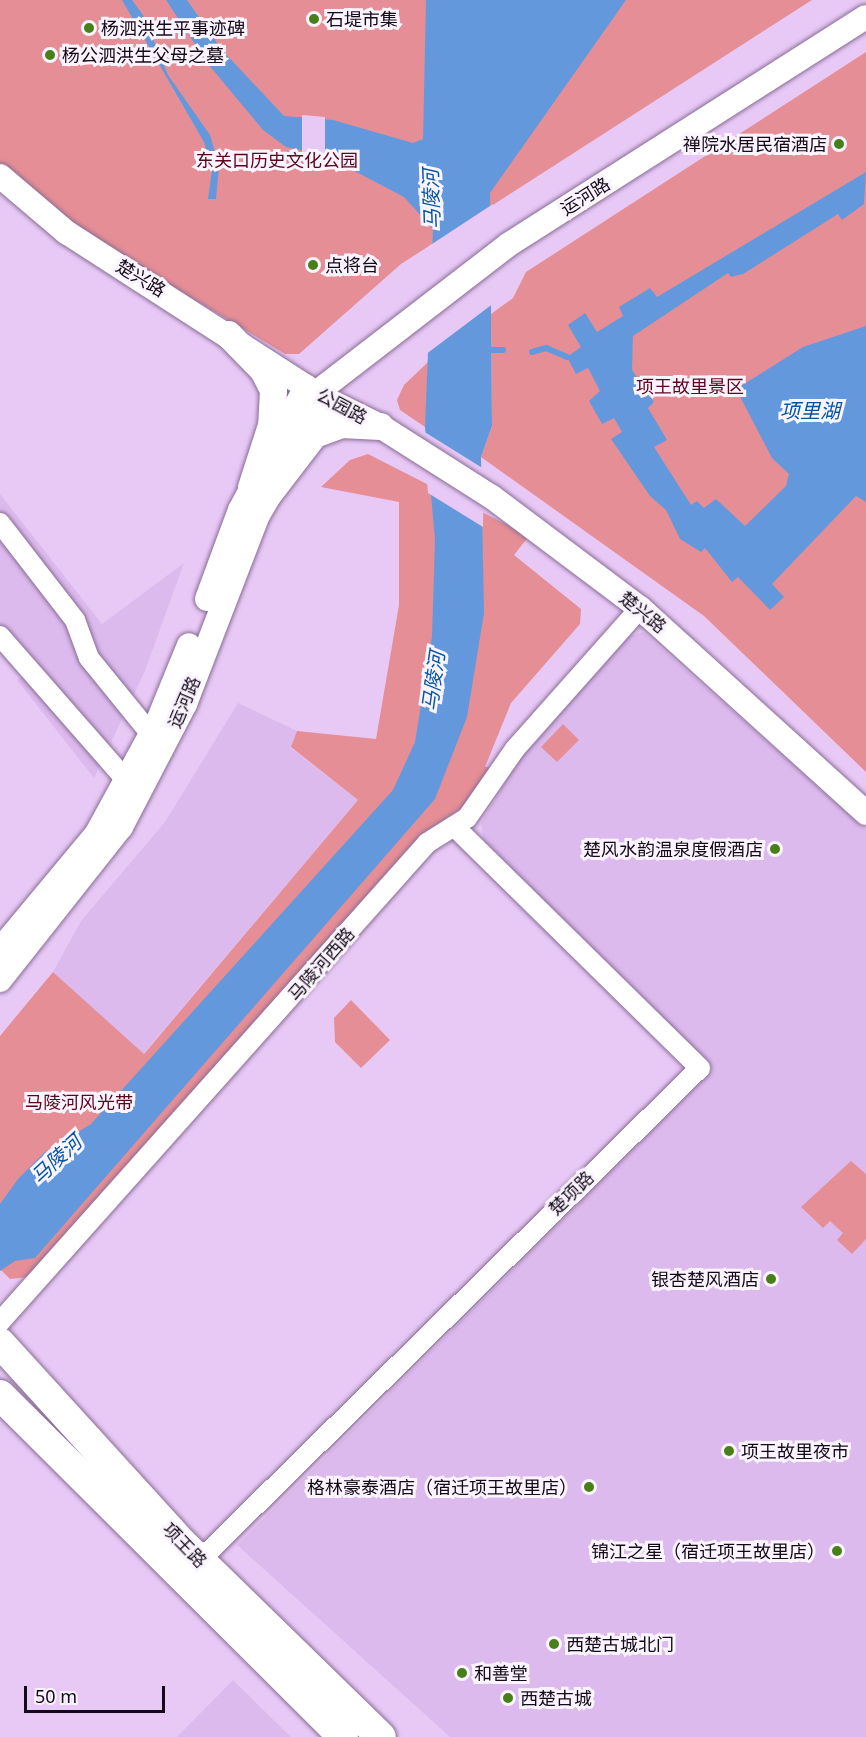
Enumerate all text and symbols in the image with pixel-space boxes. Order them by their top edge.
place label: 石堤市集 [326,8,398,30]
marker: 石堤市集 [307,12,321,26]
place label: 杨泗洪生平事迹碑 [101,17,245,39]
marker: 杨泗洪生平事迹碑 [82,21,96,35]
place label: 杨公泗洪生父母之墓 [62,44,224,66]
marker: 杨公泗洪生父母之墓 [43,48,57,62]
place label: 禅院水居民宿酒店 [683,133,827,155]
marker: 禅院水居民宿酒店 [832,137,846,151]
park label: 东关口历史文化公园 [196,149,358,171]
water label: 马陵河 [418,169,444,229]
street label: 运河路 [556,173,614,219]
place label: 点将台 [325,254,379,276]
street label: 楚兴路 [112,255,170,301]
marker: 点将台 [306,258,320,272]
park label: 项王故里景区 [636,375,744,397]
street label: 公园路 [313,384,371,428]
water label: 项里湖 [780,398,840,422]
street label: 楚兴路 [615,587,671,637]
water label: 马陵河 [417,650,449,712]
street label: 运河路 [164,673,204,731]
place label: 楚风水韵温泉度假酒店 [583,838,763,860]
marker: 楚风水韵温泉度假酒店 [768,842,782,856]
street label: 马陵河西路 [283,923,359,1005]
park label: 马陵河风光带 [25,1091,133,1113]
water label: 马陵河 [26,1130,86,1188]
street label: 楚项路 [544,1166,598,1220]
place label: 银杏楚风酒店 [651,1268,759,1290]
marker: 银杏楚风酒店 [764,1272,778,1286]
place label: 项王故里夜市 [741,1440,849,1462]
marker: 项王故里夜市 [722,1444,736,1458]
place label: 格林豪泰酒店（宿迁项王故里店） [307,1476,577,1498]
marker: 格林豪泰酒店（宿迁项王故里店） [582,1480,596,1494]
street label: 项王路 [158,1518,212,1572]
place label: 锦江之星（宿迁项王故里店） [591,1540,825,1562]
marker: 锦江之星（宿迁项王故里店） [830,1544,844,1558]
place label: 西楚古城北门 [566,1633,674,1655]
marker: 西楚古城北门 [547,1637,561,1651]
place label: 和善堂 [474,1662,528,1684]
marker: 和善堂 [455,1666,469,1680]
scale bar [27,1674,168,1712]
text: 50 m [35,1684,77,1708]
place label: 西楚古城 [520,1687,592,1709]
marker: 西楚古城 [501,1691,515,1705]

